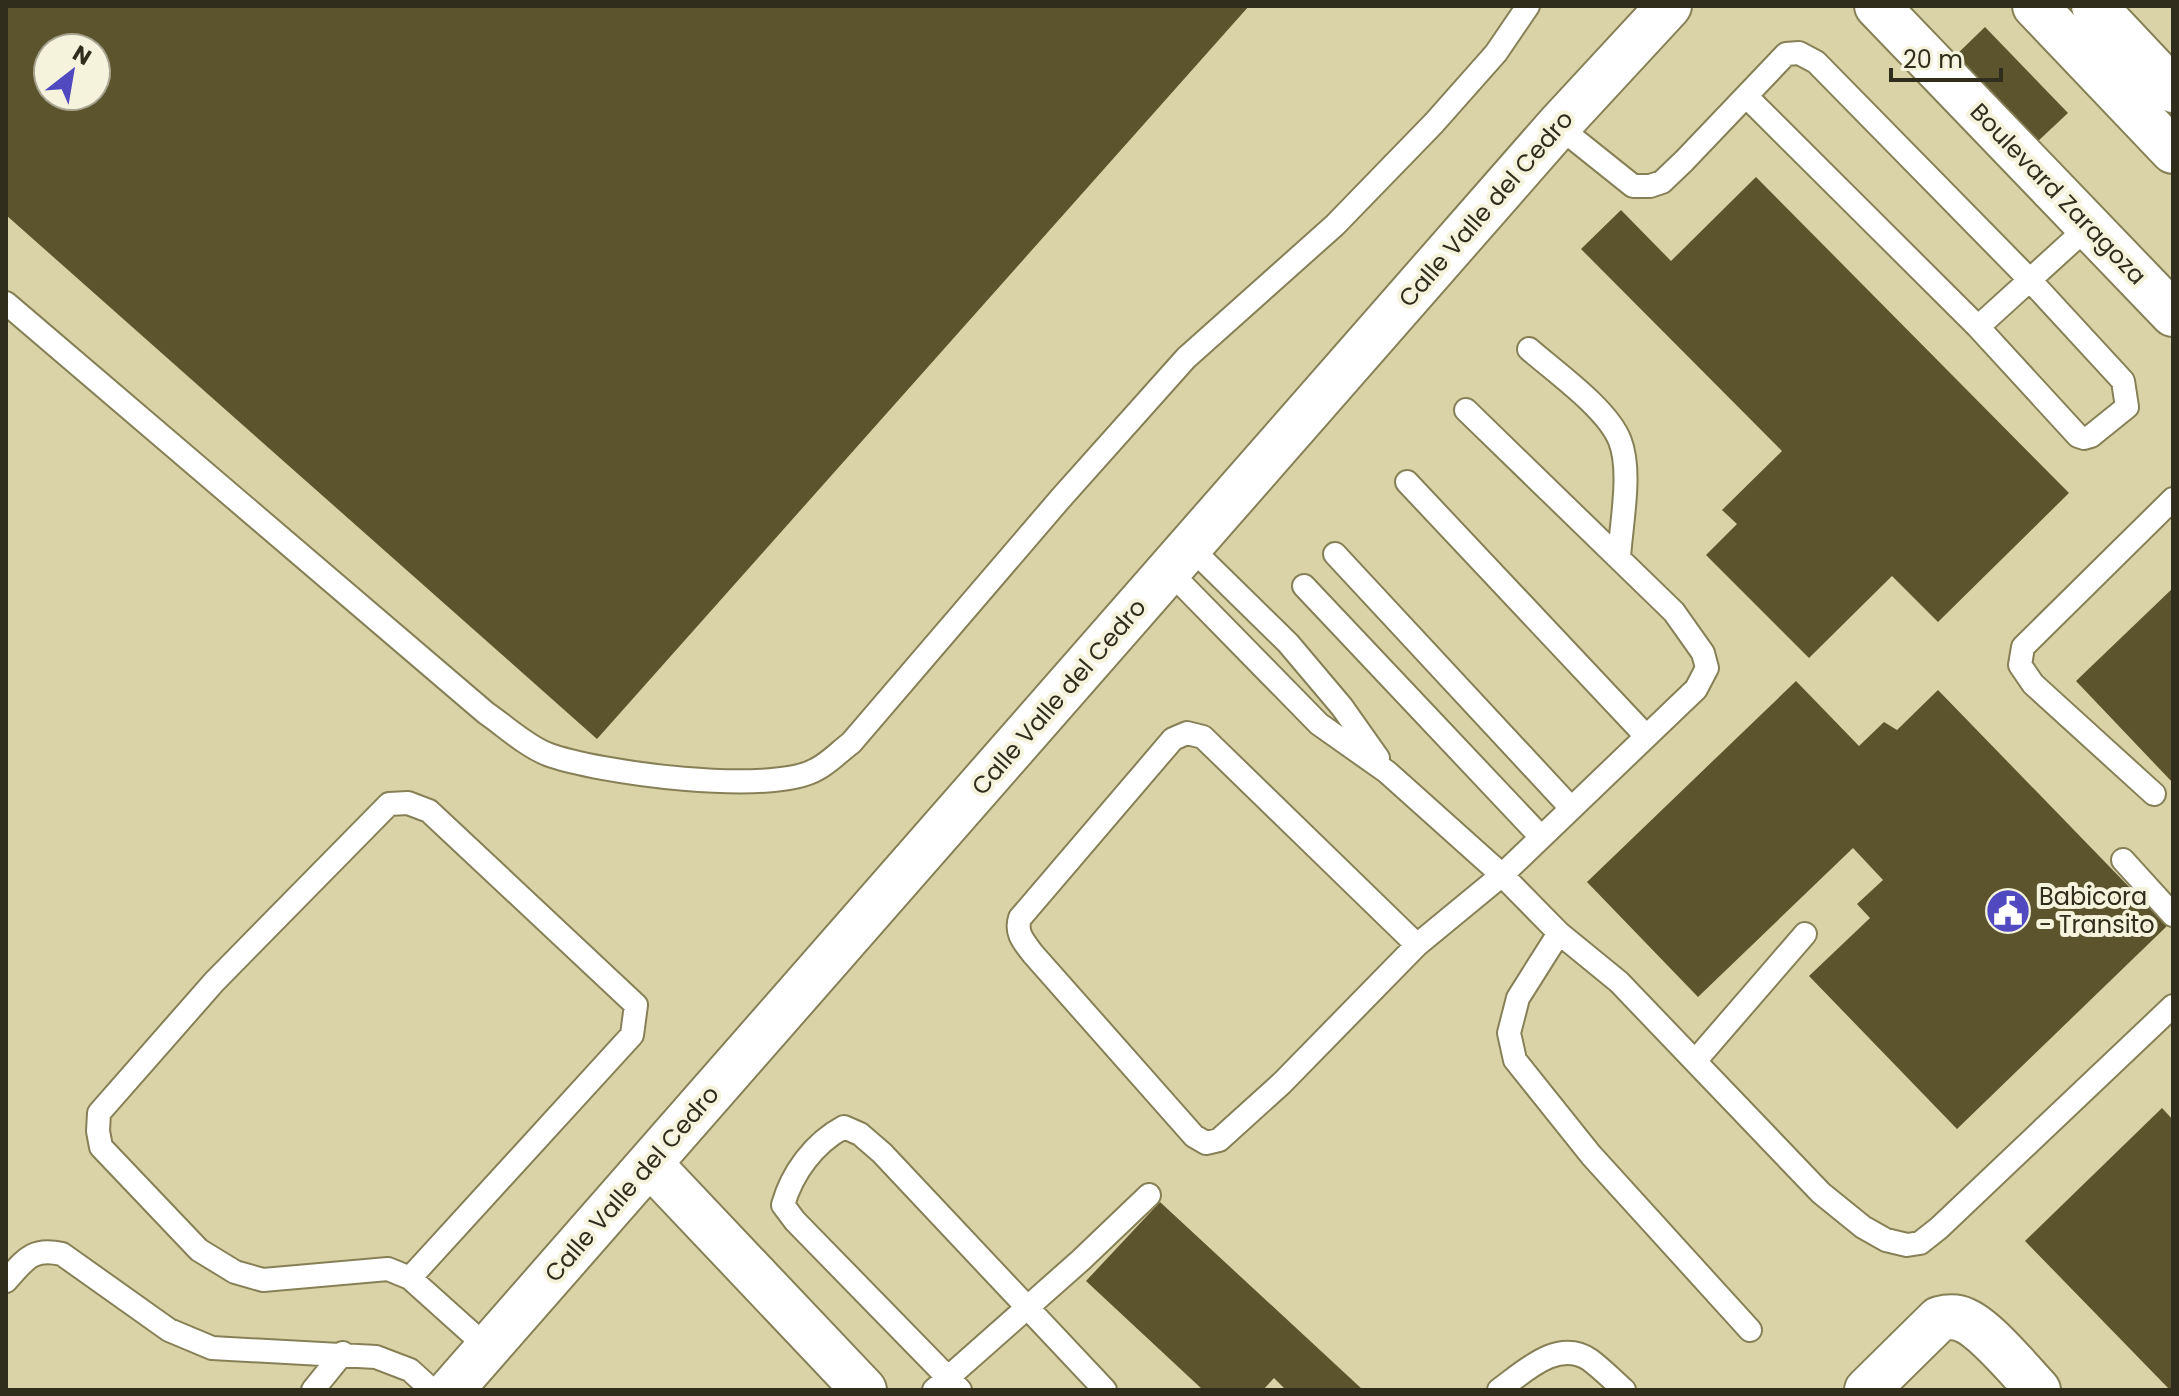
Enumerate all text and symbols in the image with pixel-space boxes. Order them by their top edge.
north arrow [32,32,112,112]
scale bar [1891,32,2001,82]
text: N [67,38,97,73]
text: 20 m [1903,43,1963,76]
street label: Boulevard Zaragoza [1963,96,2154,292]
street label: Calle Valle del Cedro [1391,103,1580,314]
street label: Calle Valle del Cedro [964,591,1153,802]
place label: Babicora - Transito [2039,880,2155,941]
public building icon: Babicora - Transito [1984,887,2032,935]
street label: Calle Valle del Cedro [537,1078,726,1289]

